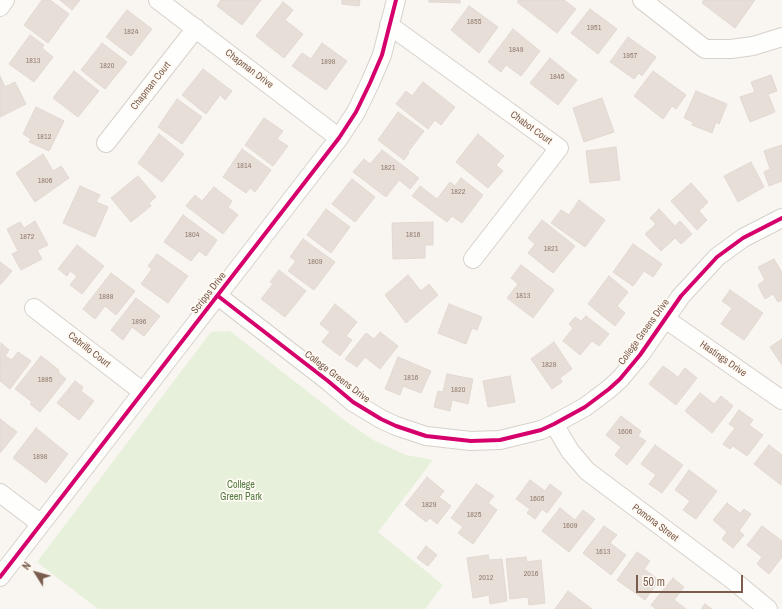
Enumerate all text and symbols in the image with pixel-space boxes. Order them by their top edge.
house number: 1855 [467,17,481,27]
house number: 1951 [587,23,601,33]
house number: 1824 [124,27,138,37]
house number: 1849 [509,45,523,55]
street label: Chapman Drive [222,47,276,91]
house number: 1957 [623,51,637,61]
house number: 1813 [26,56,40,66]
house number: 1898 [321,57,335,67]
street label: Chapman Court [128,60,174,112]
house number: 1820 [100,61,114,71]
house number: 1845 [550,72,564,82]
street label: Chabot Court [508,109,554,147]
house number: 1812 [37,132,51,142]
house number: 1814 [237,161,251,171]
house number: 1821 [381,163,395,173]
house number: 1806 [38,176,52,186]
house number: 1822 [451,187,465,197]
house number: 1804 [185,230,199,240]
house number: 1816 [406,230,420,240]
house number: 1872 [20,232,34,242]
house number: 1821 [544,244,558,254]
house number: 1809 [308,257,322,267]
street label: Scripps Drive [189,270,229,316]
house number: 1813 [516,291,530,301]
house number: 1888 [99,292,113,302]
street label: College Greens Drive [616,297,672,367]
house number: 1896 [132,317,146,327]
street label: Cabrillo Court [65,330,113,370]
street label: Hastings Drive [697,339,749,379]
street label: College Greens Drive [302,348,372,406]
house number: 1828 [542,360,556,370]
house number: 1816 [404,373,418,383]
house number: 1885 [38,375,52,385]
house number: 1820 [451,385,465,395]
house number: 1606 [618,427,632,437]
house number: 1898 [33,452,47,462]
park label: College Green Park [220,479,262,502]
house number: 1605 [530,494,544,504]
house number: 1829 [422,500,436,510]
street label: Pomona Street [630,502,680,544]
house number: 1825 [467,510,481,520]
house number: 1609 [563,521,577,531]
house number: 1613 [596,547,610,557]
north arrow [16,553,56,593]
text: N [19,559,34,573]
scale bar [638,567,745,593]
house number: 2016 [524,569,538,579]
house number: 2012 [479,573,493,583]
text: 50 m [643,574,665,590]

